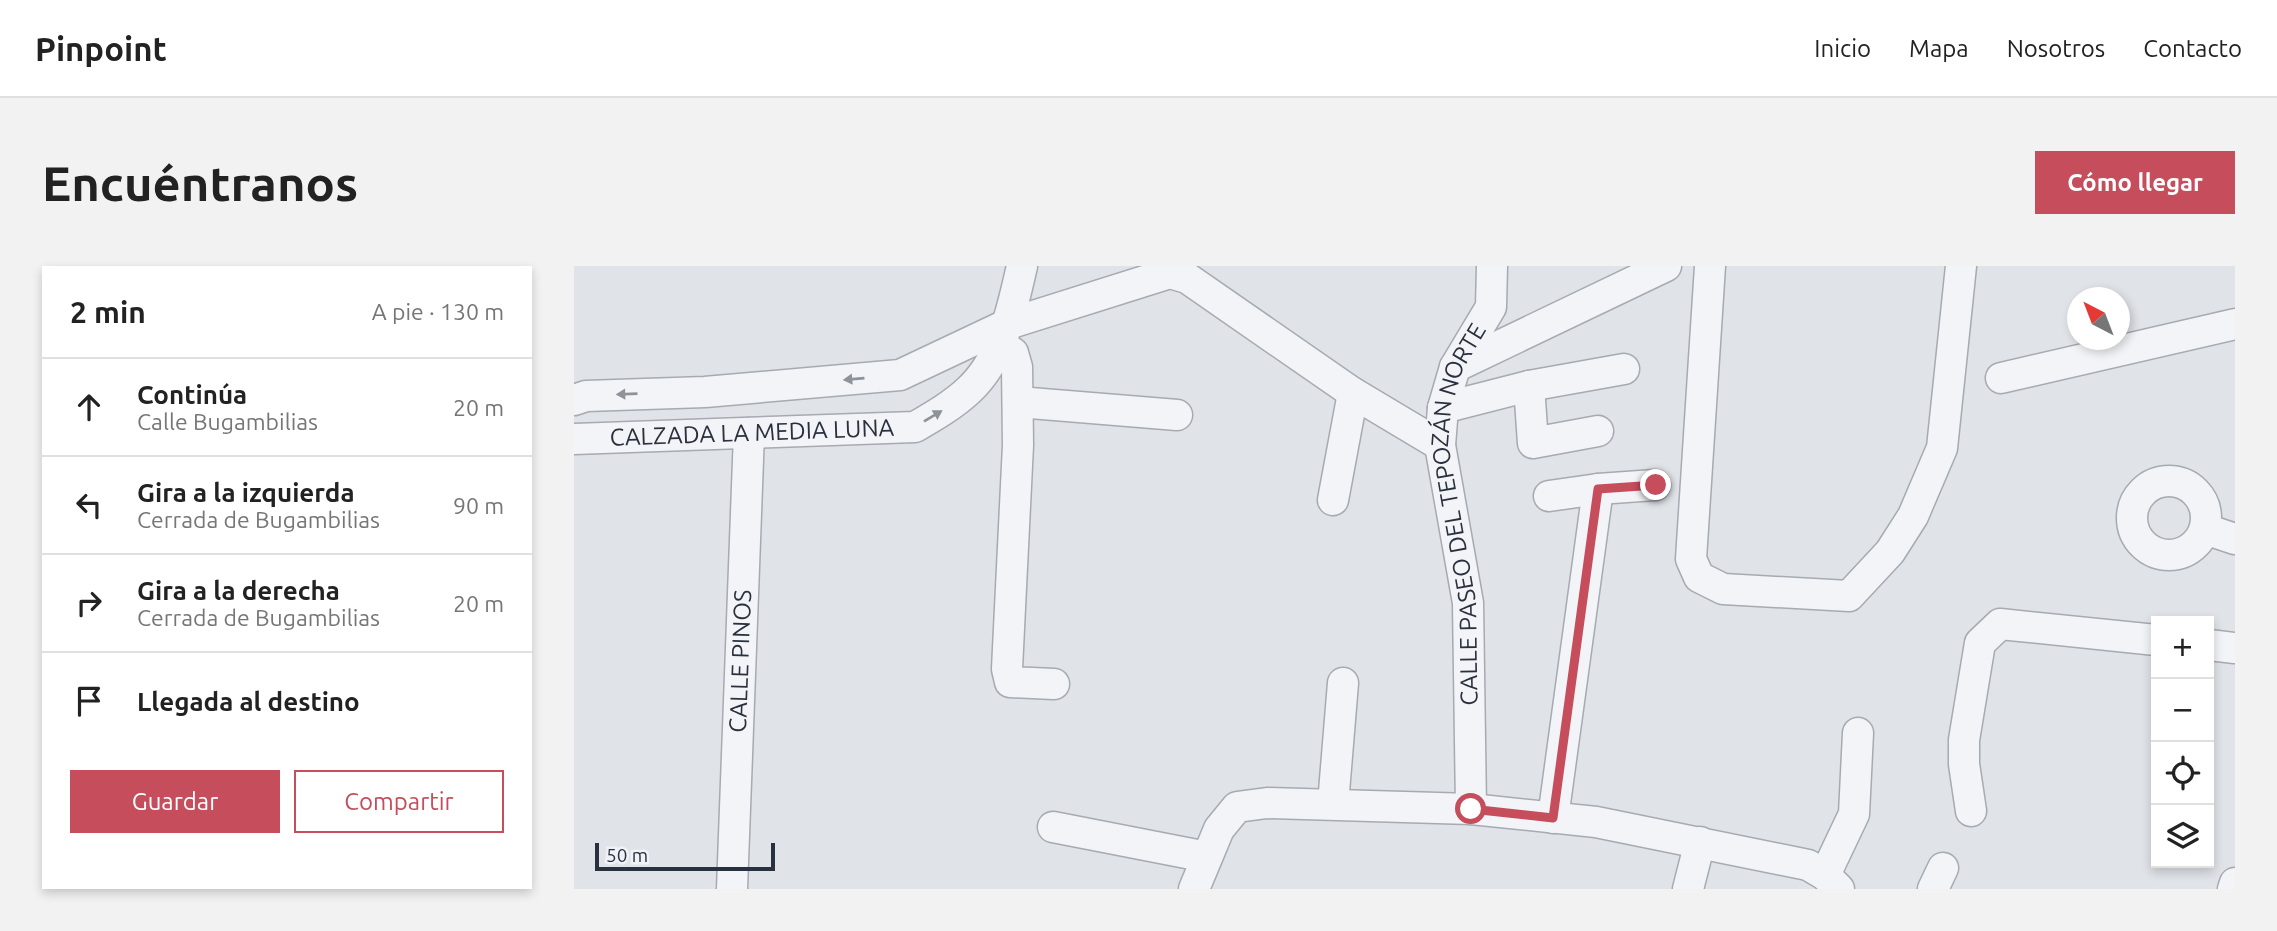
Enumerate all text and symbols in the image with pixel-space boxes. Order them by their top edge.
text: Pinpoint [35,30,167,67]
text: Inicio [1814,35,1871,62]
text: Mapa [1909,35,1969,62]
text: Nosotros [2007,35,2105,62]
text: Contacto [2143,35,2242,62]
button: Cómo llegar [2035,151,2235,214]
text: Encuéntranos [42,155,358,210]
north arrow [2067,287,2130,350]
text: 2 min [70,295,146,329]
text: A pie · 130 m [372,299,504,324]
street label: CALLE PASEO DEL TEPOZÁN NORTE [1426,318,1491,706]
one-way arrow [842,374,864,385]
text: Continúa [137,380,247,409]
icon: ahead [70,388,108,426]
one-way arrow [616,389,638,400]
text: 20 m [453,395,504,420]
text: Calle Bugambilias [137,409,318,434]
one-way arrow [924,410,943,423]
street label: CALZADA LA MEDIA LUNA [609,414,895,451]
route end [1640,469,1671,500]
text: Gira a la izquierda [137,478,355,507]
icon: left [70,486,108,524]
text: 90 m [453,493,504,518]
text: Cerrada de Bugambilias [137,507,380,532]
text: Gira a la derecha [137,576,340,605]
icon: right [70,584,108,622]
street label: CALLE PINOS [724,589,756,733]
text: 20 m [453,591,504,616]
text: Cerrada de Bugambilias [137,605,380,630]
map controls [2151,616,2214,868]
button: + [2151,616,2214,679]
button: − [2151,679,2214,742]
icon: arrive [70,682,108,720]
text: Llegada al destino [137,687,360,716]
button: locate [2151,742,2214,805]
button: Guardar [70,770,280,833]
button: Compartir [294,770,504,833]
route start [1455,793,1486,824]
button: layers [2151,805,2214,868]
scale bar [595,840,775,872]
text: 50 m [606,844,648,866]

